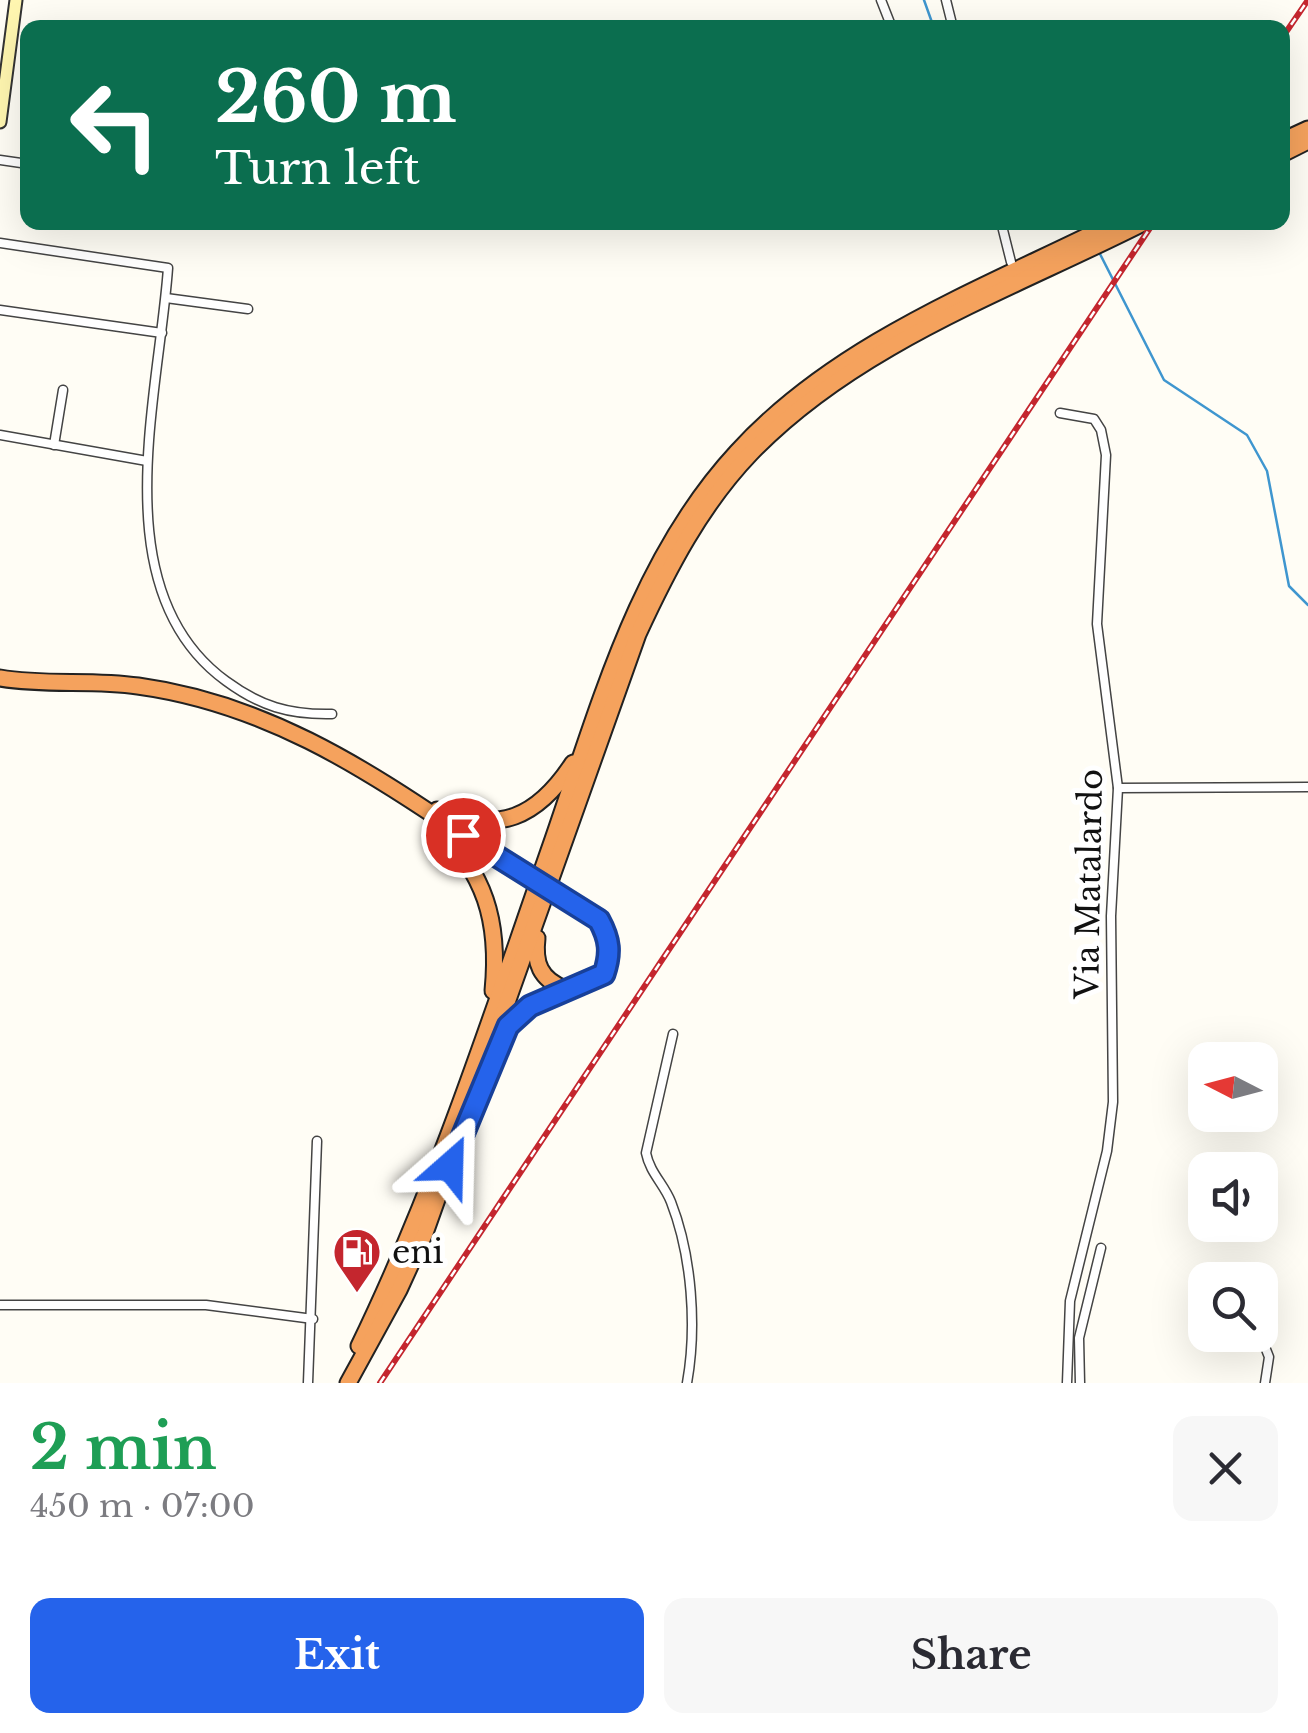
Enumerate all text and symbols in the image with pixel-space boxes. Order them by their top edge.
text: 260 m [215,54,457,141]
icon: left [50,60,180,190]
text: Turn left [215,140,420,196]
street label: Via Matalardo [1067,769,1111,1000]
pin [421,793,506,878]
icon: arrive [436,808,491,863]
north arrow [1188,1042,1278,1132]
map controls [1188,1042,1278,1352]
position arrow [398,1114,502,1218]
button: sound [1188,1152,1278,1242]
fuel station icon: eni [331,1226,383,1294]
place label: eni [392,1232,443,1272]
button: search [1188,1262,1278,1352]
text: 2 min [30,1411,217,1485]
button: close [1173,1416,1278,1521]
text: 450 m · 07:00 [30,1486,254,1526]
button: Exit [30,1598,644,1713]
button: Share [664,1598,1278,1713]

